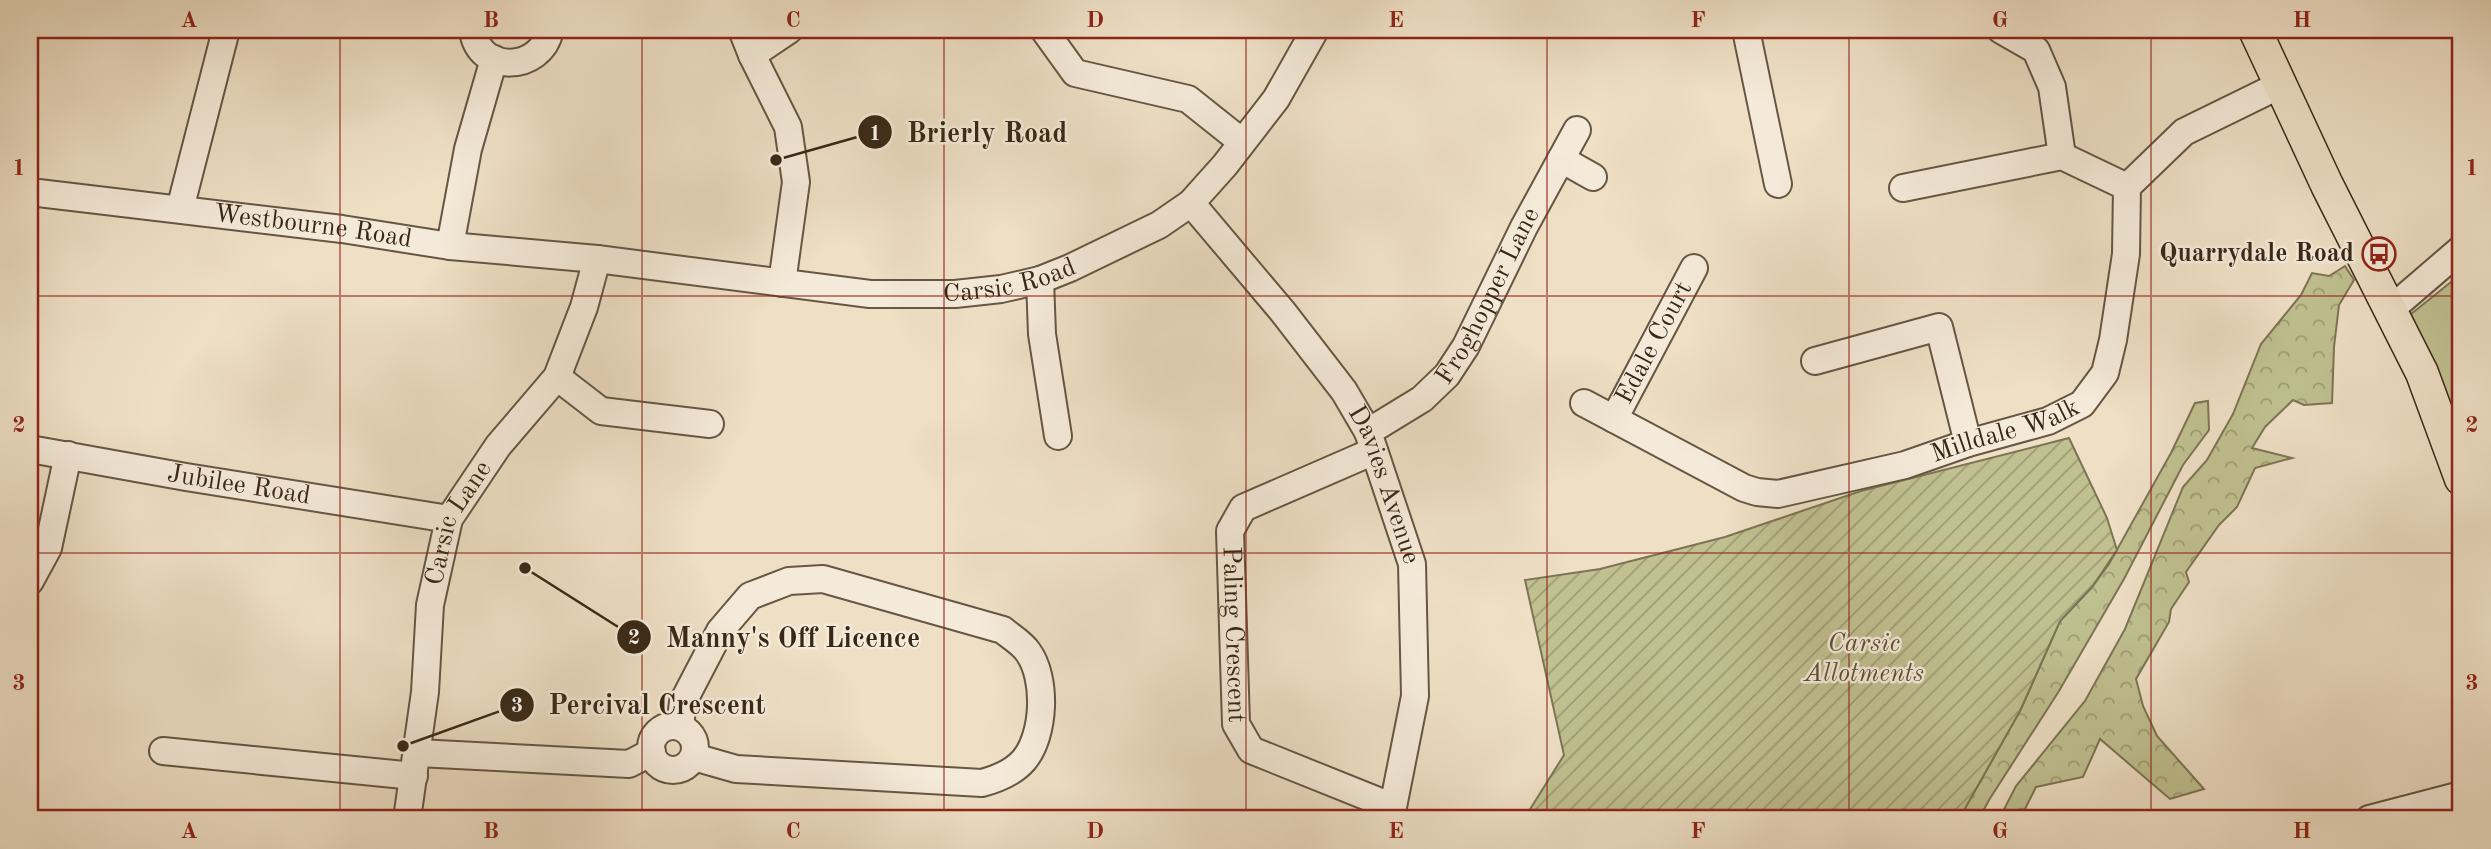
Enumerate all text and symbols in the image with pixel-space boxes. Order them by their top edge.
text: A [180,9,198,32]
text: B [483,9,499,32]
text: C [785,9,801,32]
text: D [1086,9,1104,32]
text: E [1388,9,1404,32]
text: F [1690,9,1706,32]
text: G [1992,9,2008,32]
text: H [2293,9,2311,32]
callout: Brierly Road [857,108,1081,157]
text: Brierly Road [907,121,1067,149]
text: 1 [869,124,881,145]
text: 1 [12,157,26,180]
text: 1 [2465,157,2479,180]
street label: Westbourne Road [212,201,414,253]
street label: Froghopper Lane [1431,203,1545,389]
bus stop icon: Quarrydale Road [2360,235,2398,273]
place label: Quarrydale Road [2159,241,2354,267]
street label: Carsic Road [943,254,1079,307]
street label: Edale Court [1611,277,1697,409]
street label: Milldale Walk [1928,394,2084,468]
street label: Davies Avenue [1343,401,1424,567]
text: 2 [12,414,26,437]
text: 2 [2465,414,2479,437]
street label: Carsic Lane [422,456,497,588]
street label: Jubilee Road [165,461,312,510]
street label: Paling Crescent [1217,546,1249,723]
callout: Manny's Off Licence [617,612,934,661]
text: Manny's Off Licence [666,626,920,654]
text: 2 [628,628,640,649]
park label: Carsic Allotments [1802,631,1924,687]
text: 3 [12,672,26,695]
text: 3 [2465,672,2479,695]
callout: Percival Crescent [499,680,780,729]
text: Percival Crescent [548,693,766,721]
text: 3 [511,696,523,717]
text: A [180,820,198,843]
text: B [483,820,499,843]
text: C [785,820,801,843]
text: D [1086,820,1104,843]
text: E [1388,820,1404,843]
text: F [1690,820,1706,843]
text: G [1992,820,2008,843]
text: H [2293,820,2311,843]

